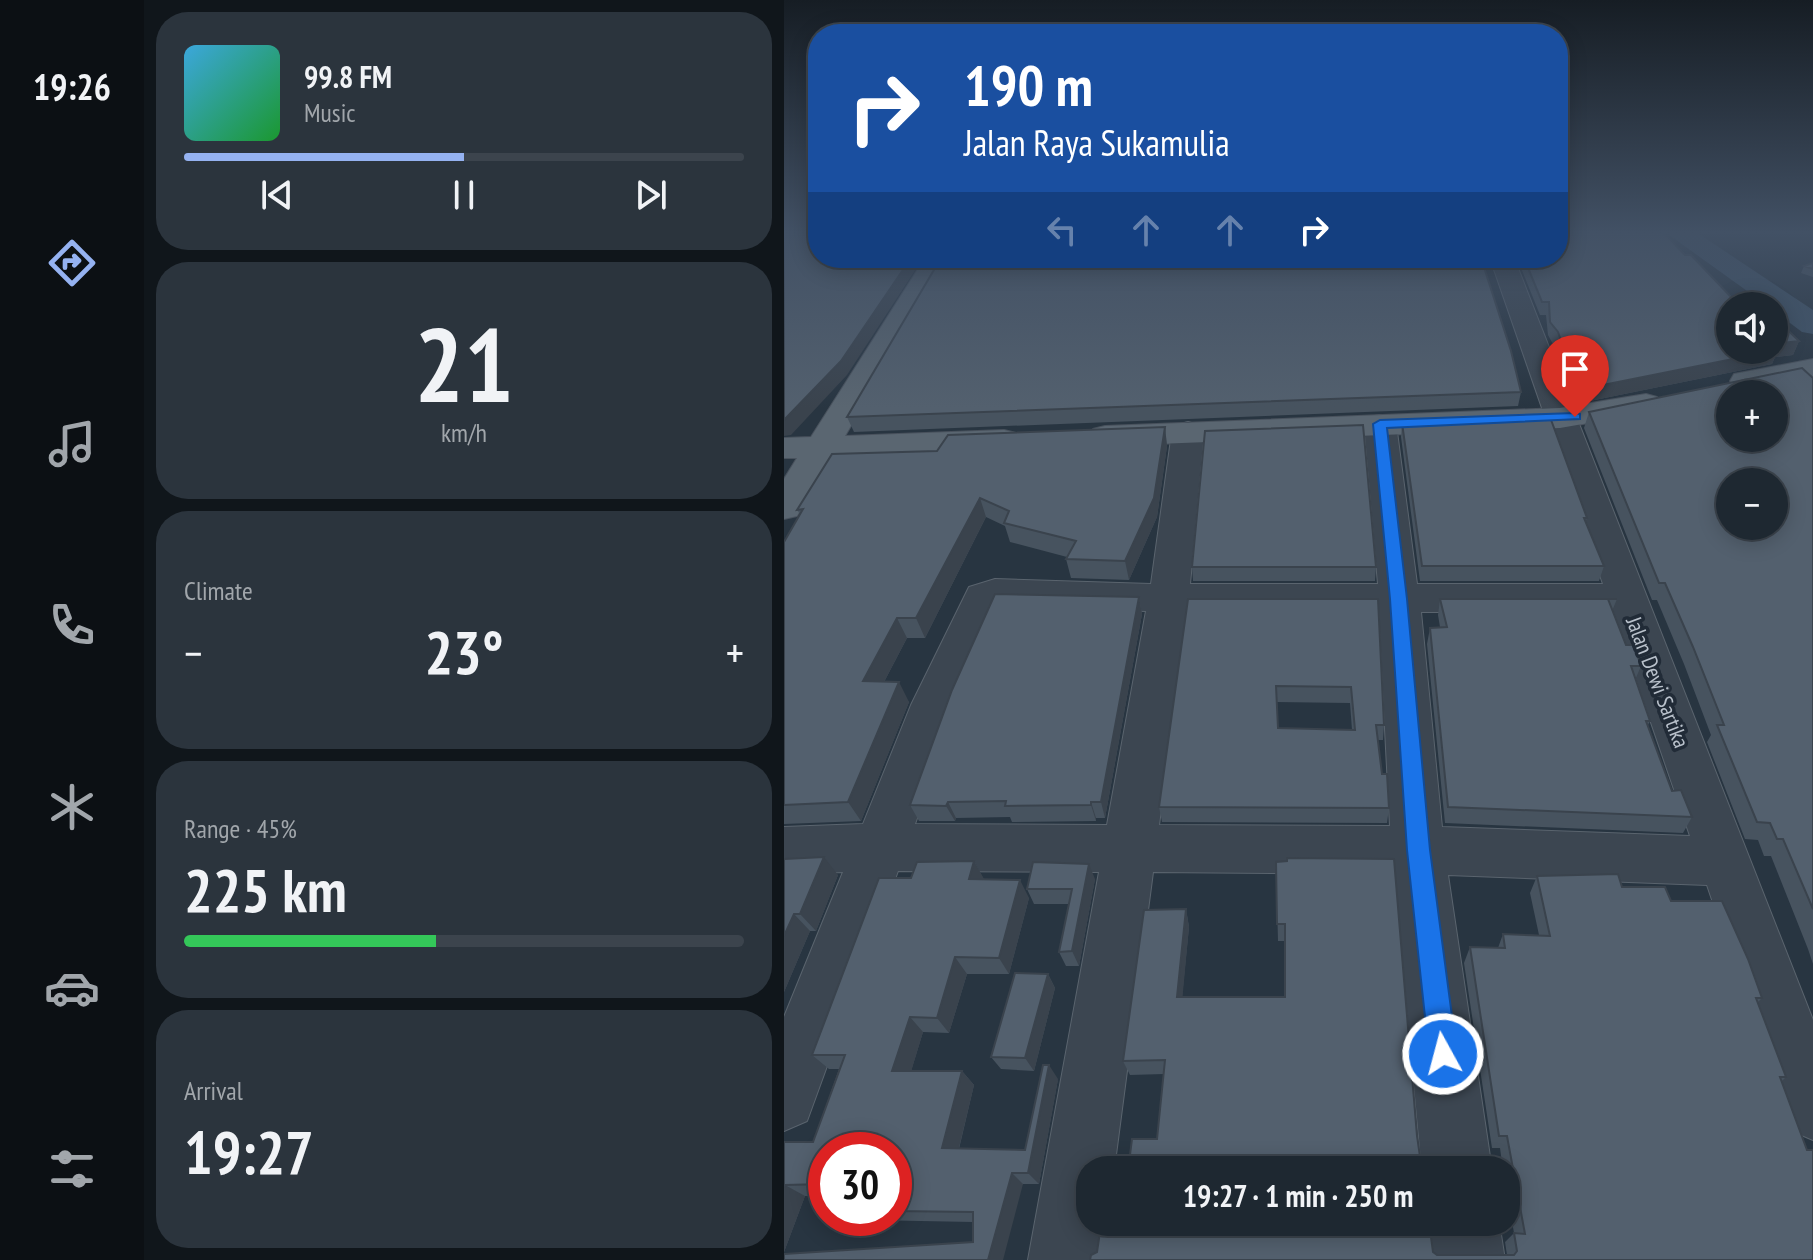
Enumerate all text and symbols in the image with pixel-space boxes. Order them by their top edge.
text: 190 m [964,49,1093,121]
icon: right [832,56,936,160]
text: 99.8 FM [304,57,392,96]
text: 19:26 [33,63,111,110]
text: Music [304,96,356,129]
text: Jalan Raya Sukamulia [964,119,1230,166]
icon: previous [255,173,299,217]
icon: pause [442,173,486,217]
icon: next [629,173,673,217]
icon: left [1040,208,1084,252]
icon: ahead [1124,208,1168,252]
icon: ahead [1208,208,1252,252]
icon: right [1292,208,1336,252]
icon: directions [44,235,100,291]
map controls [1716,292,1788,540]
button: sound [1716,292,1788,364]
text: 21 [414,296,514,431]
pin [1541,335,1609,417]
icon: arrive [1553,347,1597,391]
button: + [1716,380,1788,452]
icon: music [44,416,100,472]
text: km/h [441,416,487,449]
button: − [1716,468,1788,540]
text: Climate [184,574,253,607]
icon: phone [44,597,100,653]
street label: Jalan Dewi Sartika [1620,612,1696,752]
text: 23° [424,613,504,691]
text: − [184,624,202,681]
text: + [726,624,744,681]
icon: climate [44,779,100,835]
text: Range · 45% [184,812,297,845]
text: 225 km [184,851,347,929]
icon: car [44,960,100,1016]
position arrow [1401,1012,1485,1096]
text: Arrival [184,1074,243,1107]
text: 19:27 [184,1113,314,1191]
speed limit sign: 30 [808,1132,912,1236]
icon: filters [44,1141,100,1197]
text: 19:27 · 1 min · 250 m [1183,1176,1413,1215]

